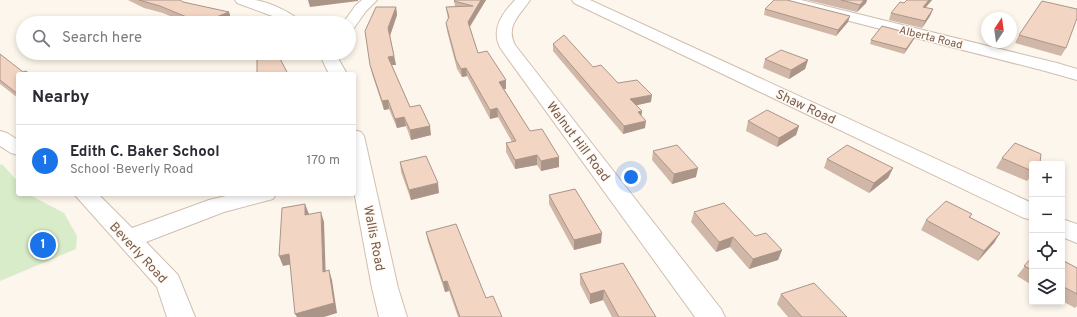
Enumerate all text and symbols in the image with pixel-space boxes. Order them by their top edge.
north arrow [981,12,1017,48]
search box [16,16,356,60]
street label: Alberta Road [897,23,964,53]
icon: search [30,27,52,49]
text: Search here [62,29,142,48]
text: Nearby [32,87,89,109]
street label: Shaw Road [773,87,838,129]
street label: Walnut Hill Road [542,99,613,185]
text: Edith C. Baker School [70,143,220,162]
text: 1 [42,153,48,169]
text: 170 m [306,153,340,169]
map controls [1029,161,1065,305]
button: + [1029,161,1065,197]
text: School · Beverly Road [70,162,193,178]
your location [621,167,641,187]
button: − [1029,197,1065,233]
street label: Wallis Road [359,204,387,273]
street label: Beverly Road [105,220,170,287]
pin: 1 [30,230,56,260]
button: locate [1029,233,1065,269]
button: layers [1029,269,1065,305]

